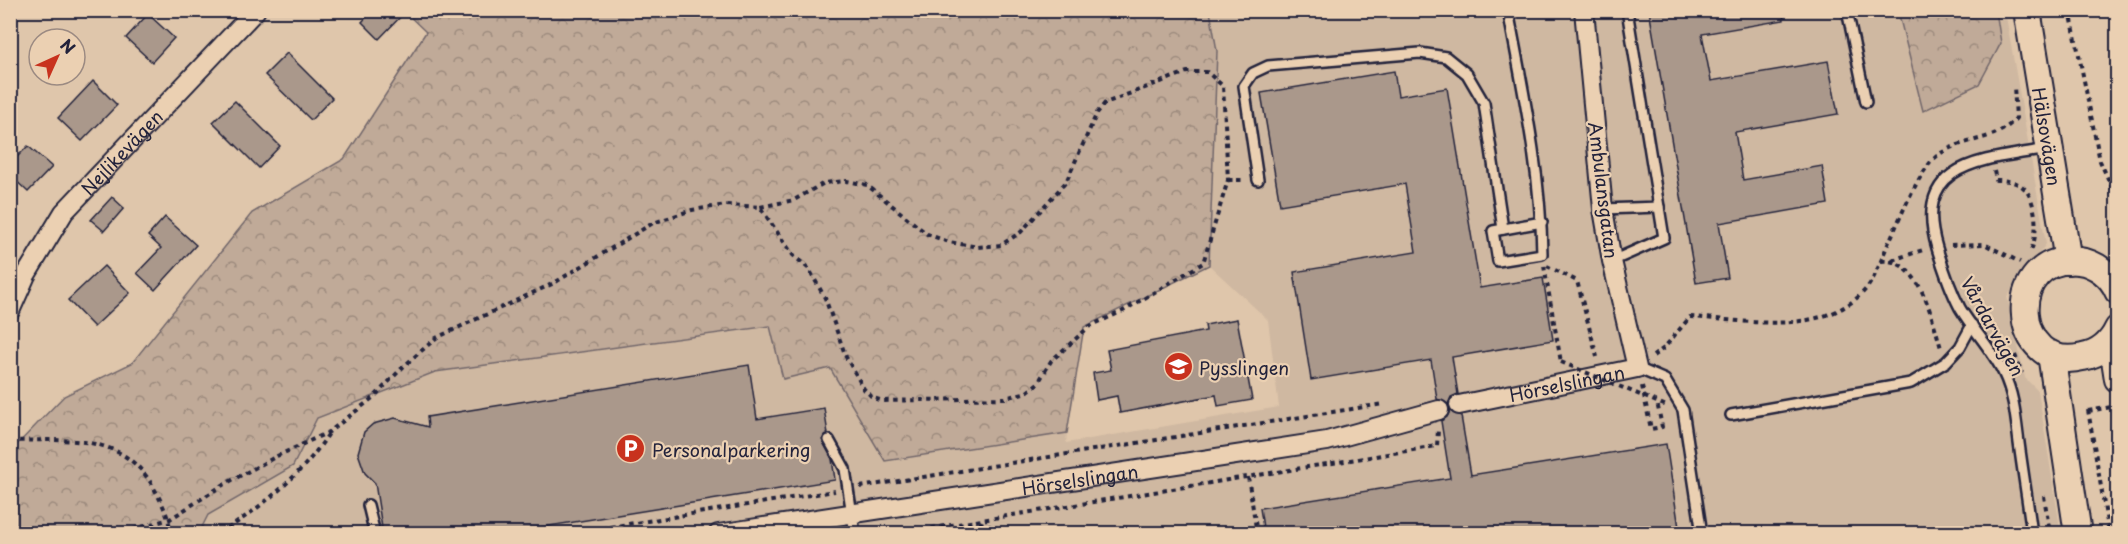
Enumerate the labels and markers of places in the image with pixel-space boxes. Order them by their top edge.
school or university icon: Pysslingen [1162,351,1194,383]
place label: Pysslingen [1199,354,1289,381]
parking icon: Personalparkering [615,433,647,465]
place label: Personalparkering [652,436,810,463]

